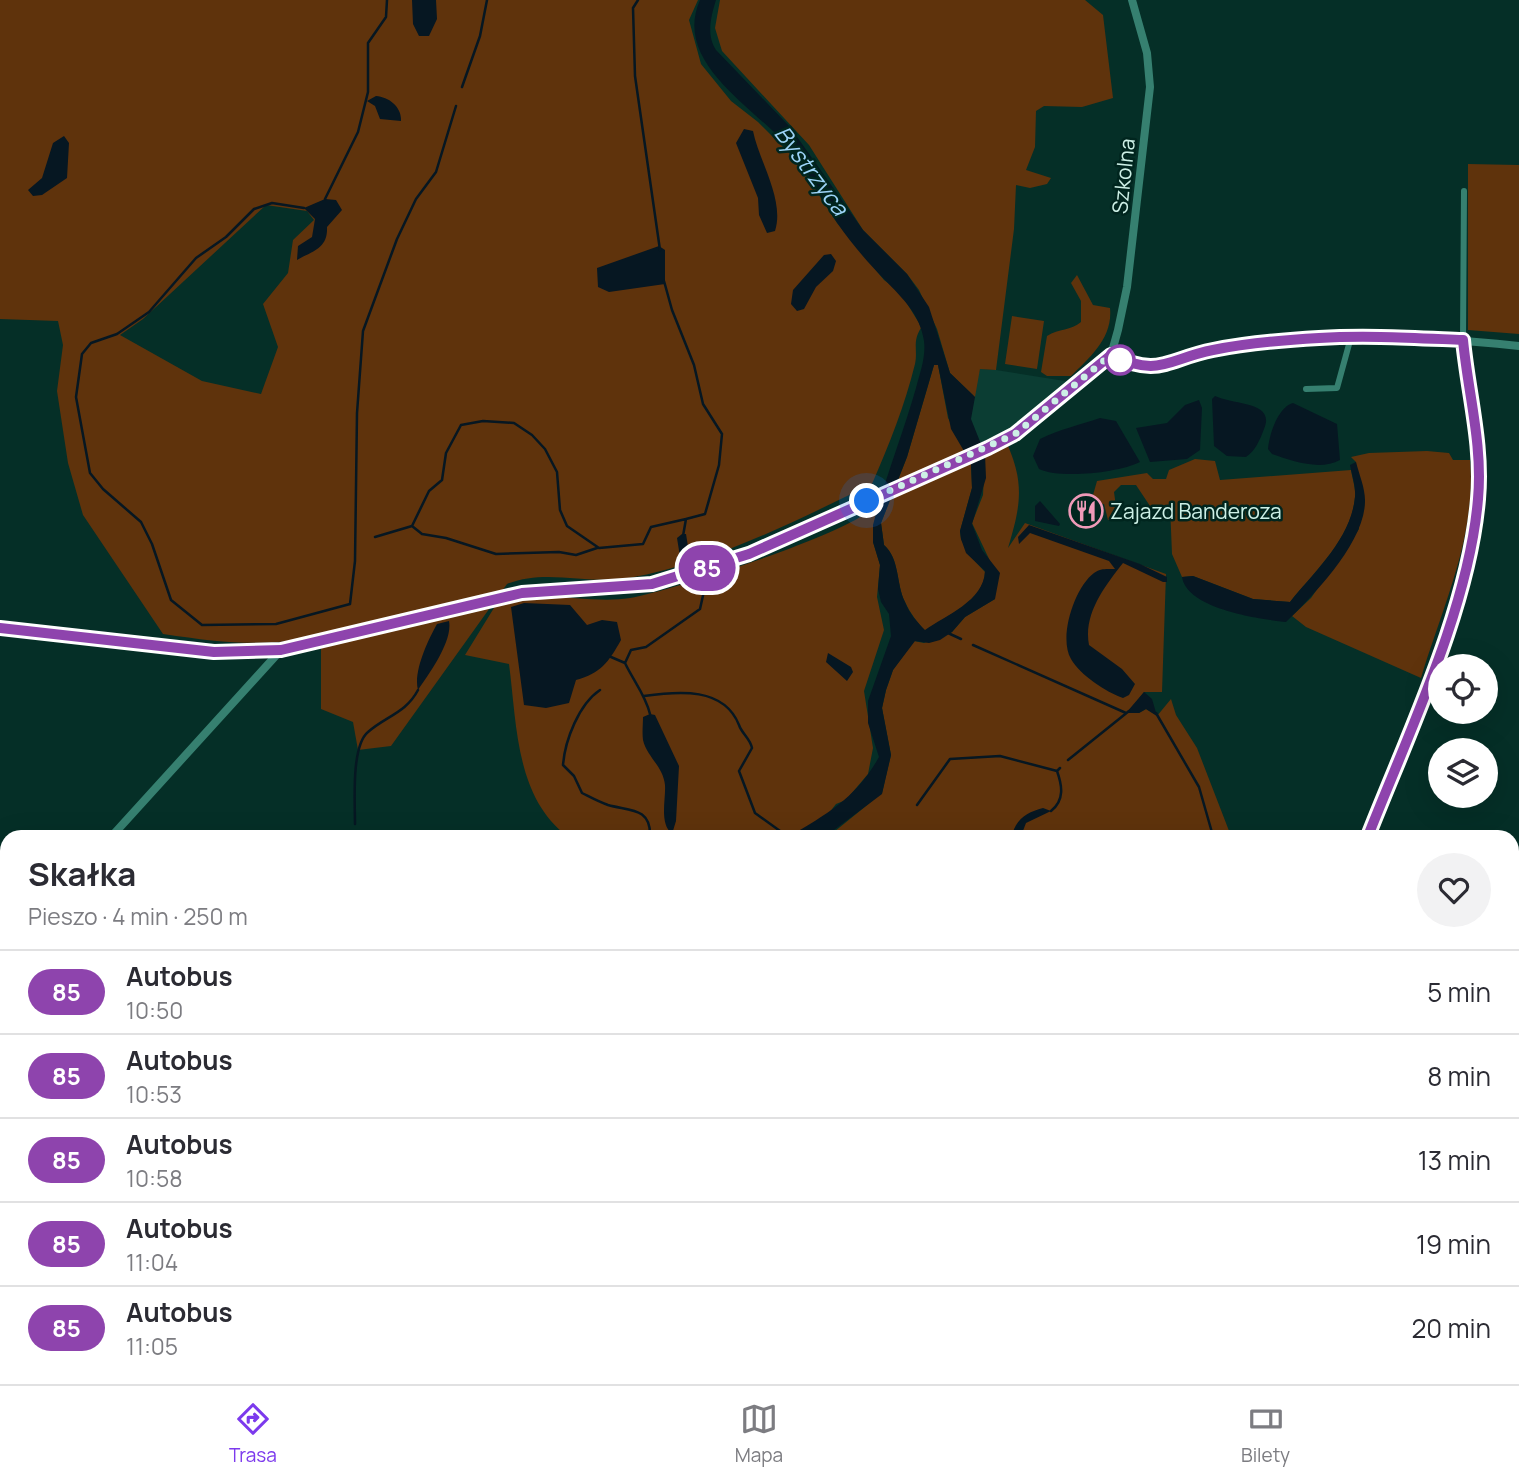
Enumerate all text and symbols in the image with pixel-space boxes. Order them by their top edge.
water label: Bystrzyca [768,119,857,222]
street label: Szkolna [1105,137,1141,215]
unlabelled marker [1105,345,1135,375]
your location [849,483,884,518]
restaurant icon: Zajazd Banderoza [1067,492,1105,530]
place label: Zajazd Banderoza [1110,497,1282,525]
line badge: 85 [676,545,738,591]
text: 85 [693,551,721,584]
map controls [1428,654,1498,808]
button: locate [1428,654,1498,724]
button: layers [1428,738,1498,808]
text: Skałka [28,851,136,896]
button: heart [1417,853,1491,927]
text: Pieszo · 4 min · 250 m [28,900,248,932]
text: Autobus [126,958,233,994]
text: 5 min [1427,974,1491,1010]
text: 85 [52,975,81,1008]
text: 10:50 [126,994,183,1026]
text: Autobus [126,1042,233,1078]
text: 8 min [1427,1058,1491,1094]
text: 85 [52,1059,81,1092]
text: 10:53 [126,1078,182,1110]
text: Autobus [126,1126,233,1162]
text: 13 min [1418,1142,1491,1178]
text: 85 [52,1143,81,1176]
text: 10:58 [126,1162,183,1194]
text: Autobus [126,1210,233,1246]
text: 19 min [1416,1226,1491,1262]
text: 85 [52,1227,81,1260]
text: 11:04 [126,1246,178,1278]
text: Autobus [126,1294,233,1330]
text: 20 min [1412,1310,1491,1346]
text: 85 [52,1311,81,1344]
text: 11:05 [126,1330,178,1362]
tab: Trasa [229,1400,277,1468]
tab: Mapa [735,1400,783,1468]
tab: Bilety [1241,1400,1290,1468]

